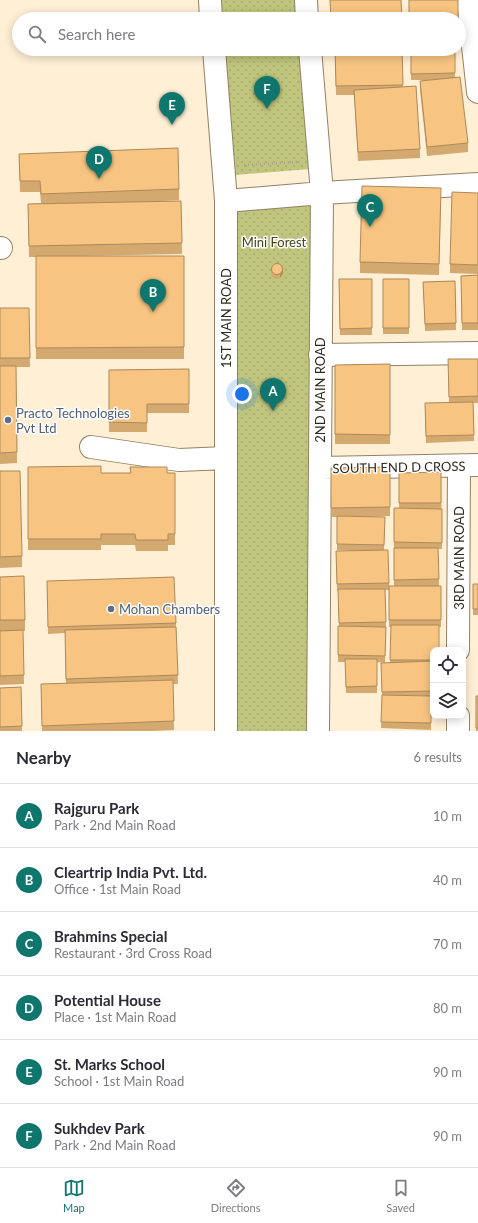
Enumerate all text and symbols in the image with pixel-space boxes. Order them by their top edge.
search box [12,12,466,56]
icon: search [26,23,48,45]
text: Search here [58,25,135,43]
pin: F [254,76,280,109]
pin: E [159,92,185,125]
pin: D [86,146,112,179]
pin: C [357,194,383,227]
park label: Mini Forest [242,234,307,250]
street label: 1ST MAIN ROAD [218,268,234,368]
pin: B [140,279,166,312]
street label: 2ND MAIN ROAD [312,337,328,443]
pin: A [260,378,286,411]
your location [232,384,252,404]
place label: Practo Technologies Pvt Ltd [16,405,130,436]
marker: Practo Technologies Pvt Ltd [3,415,13,425]
street label: SOUTH END D CROSS [332,458,466,476]
street label: 3RD MAIN ROAD [451,506,467,610]
place label: Mohan Chambers [119,601,220,617]
marker: Mohan Chambers [106,604,116,614]
map controls [430,647,466,719]
button: locate [430,647,466,683]
button: layers [430,683,466,719]
text: Nearby [16,747,71,768]
text: 6 results [414,749,462,765]
text: Rajguru Park [54,799,139,817]
text: A [24,808,34,824]
text: 10 m [433,808,462,824]
text: Park · 2nd Main Road [54,817,176,833]
text: Cleartrip India Pvt. Ltd. [54,863,207,881]
text: B [25,872,33,888]
text: 40 m [433,872,462,888]
text: Office · 1st Main Road [54,881,181,897]
text: Brahmins Special [54,927,167,945]
text: C [25,936,33,952]
text: 70 m [433,936,462,952]
text: Restaurant · 3rd Cross Road [54,945,212,961]
text: Potential House [54,991,161,1009]
text: D [24,1000,34,1016]
text: 80 m [433,1000,462,1016]
text: Place · 1st Main Road [54,1009,176,1025]
text: St. Marks School [54,1055,165,1073]
text: E [25,1064,33,1080]
text: 90 m [433,1064,462,1080]
text: School · 1st Main Road [54,1073,184,1089]
text: Sukhdev Park [54,1119,145,1137]
text: F [25,1128,33,1144]
text: 90 m [433,1128,462,1144]
text: Park · 2nd Main Road [54,1137,176,1153]
tab: Map [63,1177,85,1214]
tab: Directions [211,1177,260,1214]
tab: Saved [386,1177,415,1214]

